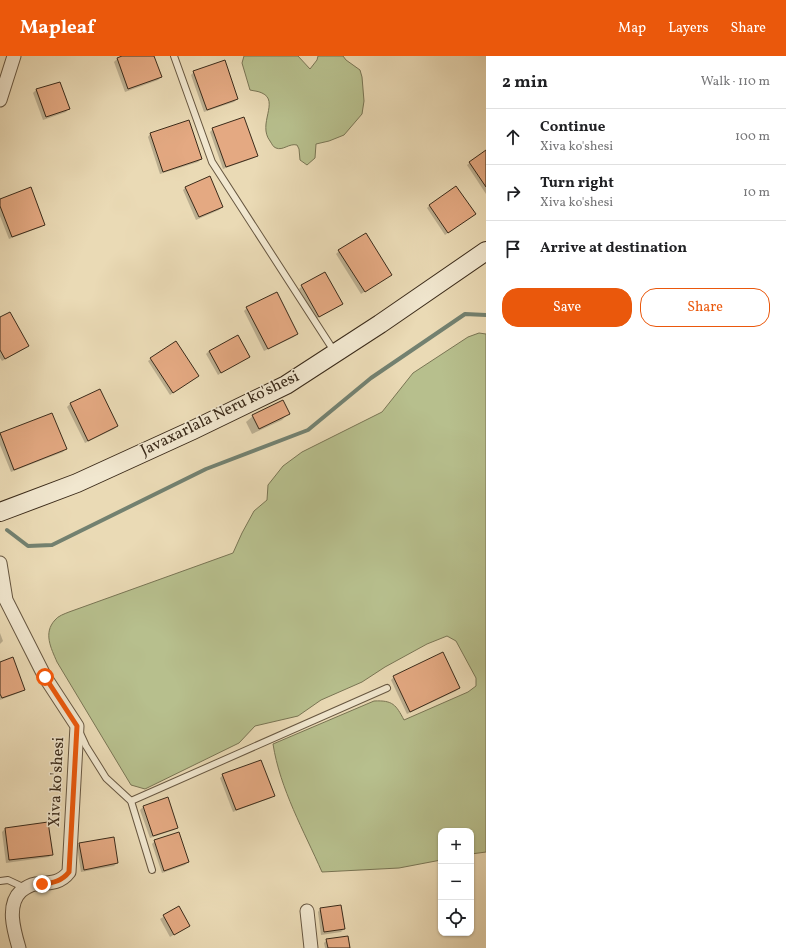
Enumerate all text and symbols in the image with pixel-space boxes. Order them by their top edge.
text: Mapleaf [20,15,95,41]
text: Map [618,19,646,38]
text: Layers [668,19,708,38]
text: Share [730,19,766,38]
text: 2 min [502,71,548,94]
text: Walk · 110 m [701,73,770,91]
text: Continue [540,117,605,138]
icon: ahead [502,126,524,148]
text: 100 m [735,128,770,146]
text: Xiva ko'shesi [540,138,613,156]
text: Turn right [540,173,614,194]
icon: right [502,182,524,204]
text: 10 m [743,184,770,202]
text: Xiva ko'shesi [540,194,613,212]
icon: arrive [502,238,524,260]
text: Arrive at destination [540,238,687,259]
button: Save [502,288,632,327]
button: Share [640,288,770,327]
street label: Javaxarlala Neru ko'shesi [137,366,303,462]
route start [36,668,54,686]
street label: Xiva ko'shesi [44,736,70,828]
map controls [438,828,474,936]
button: + [438,828,474,864]
button: − [438,864,474,900]
route end [33,875,51,893]
button: locate [438,900,474,936]

